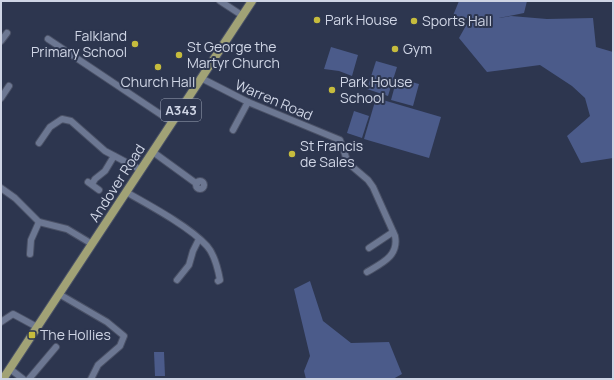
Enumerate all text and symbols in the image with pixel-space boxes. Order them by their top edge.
place label: Park House [325,10,397,29]
place label: Sports Hall [422,11,492,30]
marker: Park House [312,15,322,25]
marker: Sports Hall [409,16,419,26]
place label: Falkland Primary School [31,26,127,61]
place label: St George the Martyr Church [187,37,280,72]
marker: Falkland Primary School [130,39,140,49]
place label: Gym [403,39,432,58]
marker: Gym [390,44,400,54]
marker: St George the Martyr Church [174,50,184,60]
marker: Church Hall [153,62,163,72]
place label: Church Hall [121,72,195,91]
place label: Park House School [340,72,412,107]
street label: Warren Road [233,75,316,124]
marker: Park House School [327,85,337,95]
road number: A343 [161,99,201,121]
place label: St Francis de Sales [300,136,363,171]
street label: Andover Road [84,140,149,225]
marker: St Francis de Sales [287,149,297,159]
place label: The Hollies [40,325,111,344]
marker: The Hollies [27,330,37,340]

